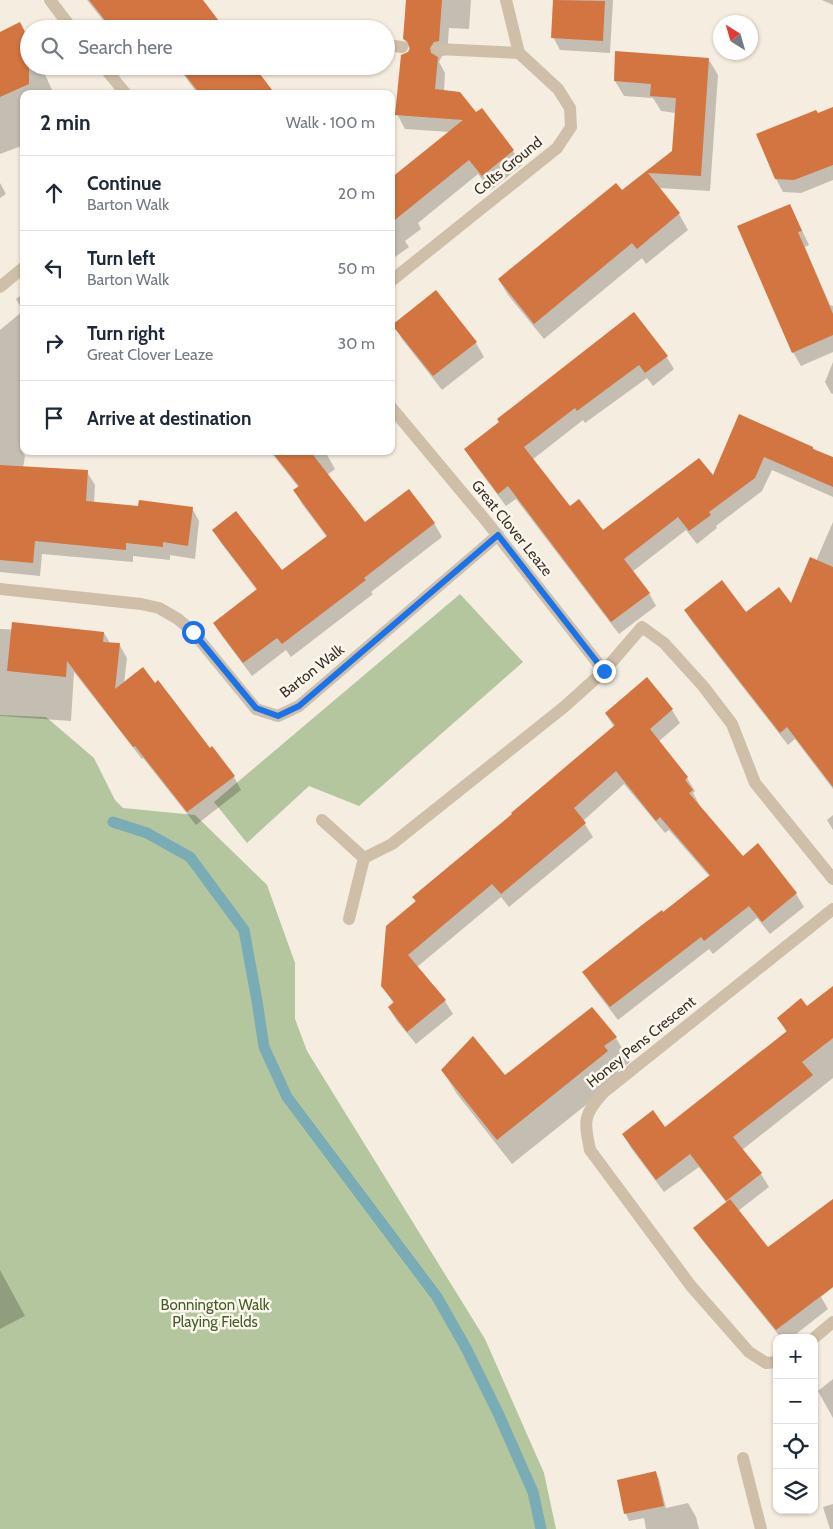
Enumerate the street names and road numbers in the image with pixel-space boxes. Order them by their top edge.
street label: Colts Ground [470,133,546,199]
street label: Great Clover Leaze [468,476,556,580]
street label: Barton Walk [276,640,348,702]
street label: Honey Pens Crescent [583,993,699,1091]

